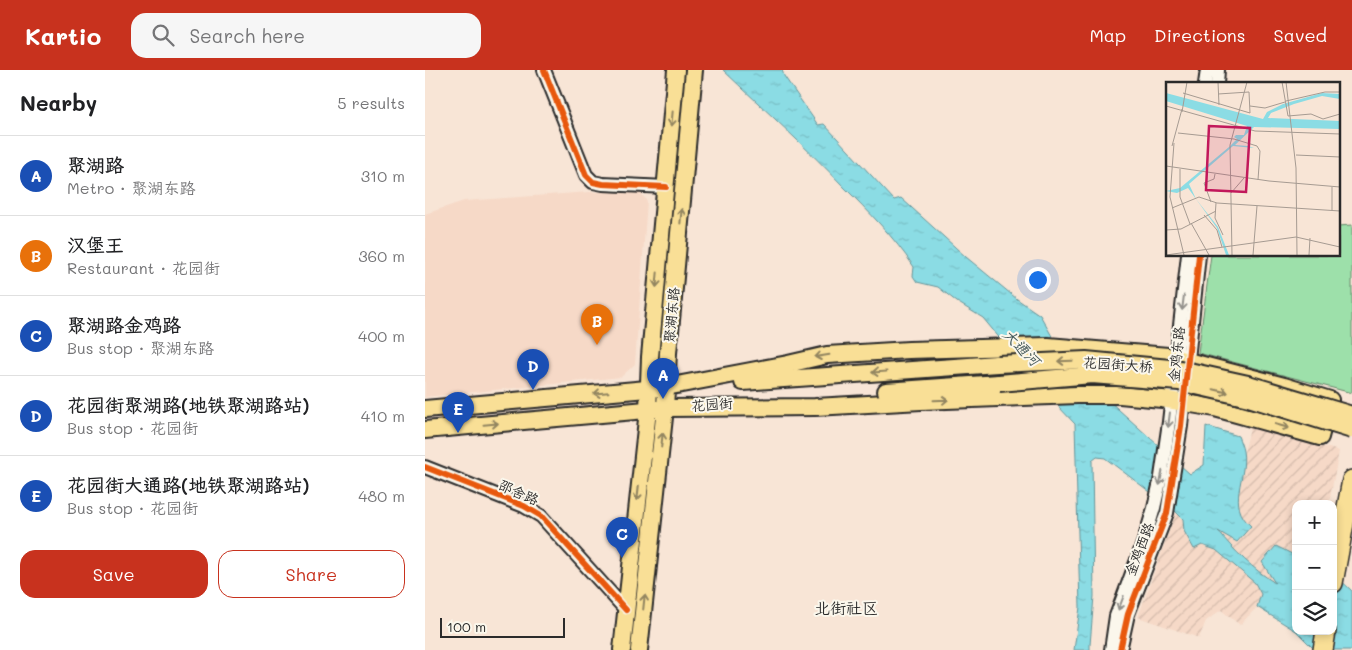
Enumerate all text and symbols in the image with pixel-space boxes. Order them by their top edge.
search box [131,13,481,58]
text: Kartio [25,20,101,51]
icon: search [149,21,177,49]
text: Search here [189,23,305,48]
text: Map [1089,23,1126,47]
text: Directions [1154,23,1246,47]
text: Saved [1274,23,1327,47]
inset map [1166,82,1339,256]
text: Nearby [20,89,97,116]
text: 5 results [337,92,405,113]
one-way arrow [667,110,677,126]
text: 聚湖路 [67,152,124,177]
text: A [30,165,42,186]
text: 310 m [361,165,405,186]
text: Metro · 聚湖东路 [67,177,195,198]
one-way arrow [676,209,685,225]
text: 汉堡王 [67,232,124,257]
text: B [31,245,41,266]
text: 360 m [358,245,405,266]
text: Restaurant · 花园街 [67,257,220,278]
your location [1025,267,1051,293]
one-way arrow [652,272,662,288]
street label: 聚湖东路 [659,286,683,344]
one-way arrow [1178,295,1188,311]
pin: B [581,304,613,345]
text: 聚湖路金鸡路 [67,312,181,337]
water label: 大通河 [999,324,1047,372]
text: C [30,325,42,346]
text: 400 m [358,325,405,346]
street label: 金鸡东路 [1164,325,1188,383]
text: Bus stop · 聚湖东路 [67,337,214,358]
pin: D [517,349,549,390]
one-way arrow [814,351,830,361]
street label: 花园街大桥 [1082,352,1154,376]
one-way arrow [1057,357,1073,366]
pin: A [647,358,679,399]
one-way arrow [871,367,887,377]
one-way arrow [1213,387,1229,396]
one-way arrow [593,388,609,398]
text: 花园街聚湖路(地铁聚湖路站) [67,392,309,417]
pin: E [442,392,474,433]
street label: 花园街 [690,393,734,415]
one-way arrow [933,395,949,404]
text: D [30,405,42,426]
text: 410 m [361,405,405,426]
one-way arrow [1164,412,1174,428]
text: Bus stop · 花园街 [67,417,198,438]
one-way arrow [483,419,499,429]
one-way arrow [1274,421,1290,431]
one-way arrow [657,432,667,448]
one-way arrow [1156,470,1165,486]
text: 花园街大通路(地铁聚湖路站) [67,472,309,497]
street label: 邵舍路 [496,475,542,509]
text: E [31,485,41,506]
text: 480 m [358,485,405,506]
one-way arrow [633,485,643,501]
text: Bus stop · 花园街 [67,497,198,518]
map controls [1292,500,1337,635]
button: + [1292,500,1337,545]
pin: C [606,517,638,558]
street label: 金鸡西路 [1120,519,1158,579]
button: − [1292,545,1337,590]
button: Save [20,550,208,598]
button: Share [218,550,405,598]
button: layers [1292,590,1337,635]
one-way arrow [639,594,649,610]
one-way arrow [1116,595,1125,611]
district label: 北街社区 [814,597,878,618]
scale bar [440,615,565,638]
text: 100 m [447,617,486,636]

